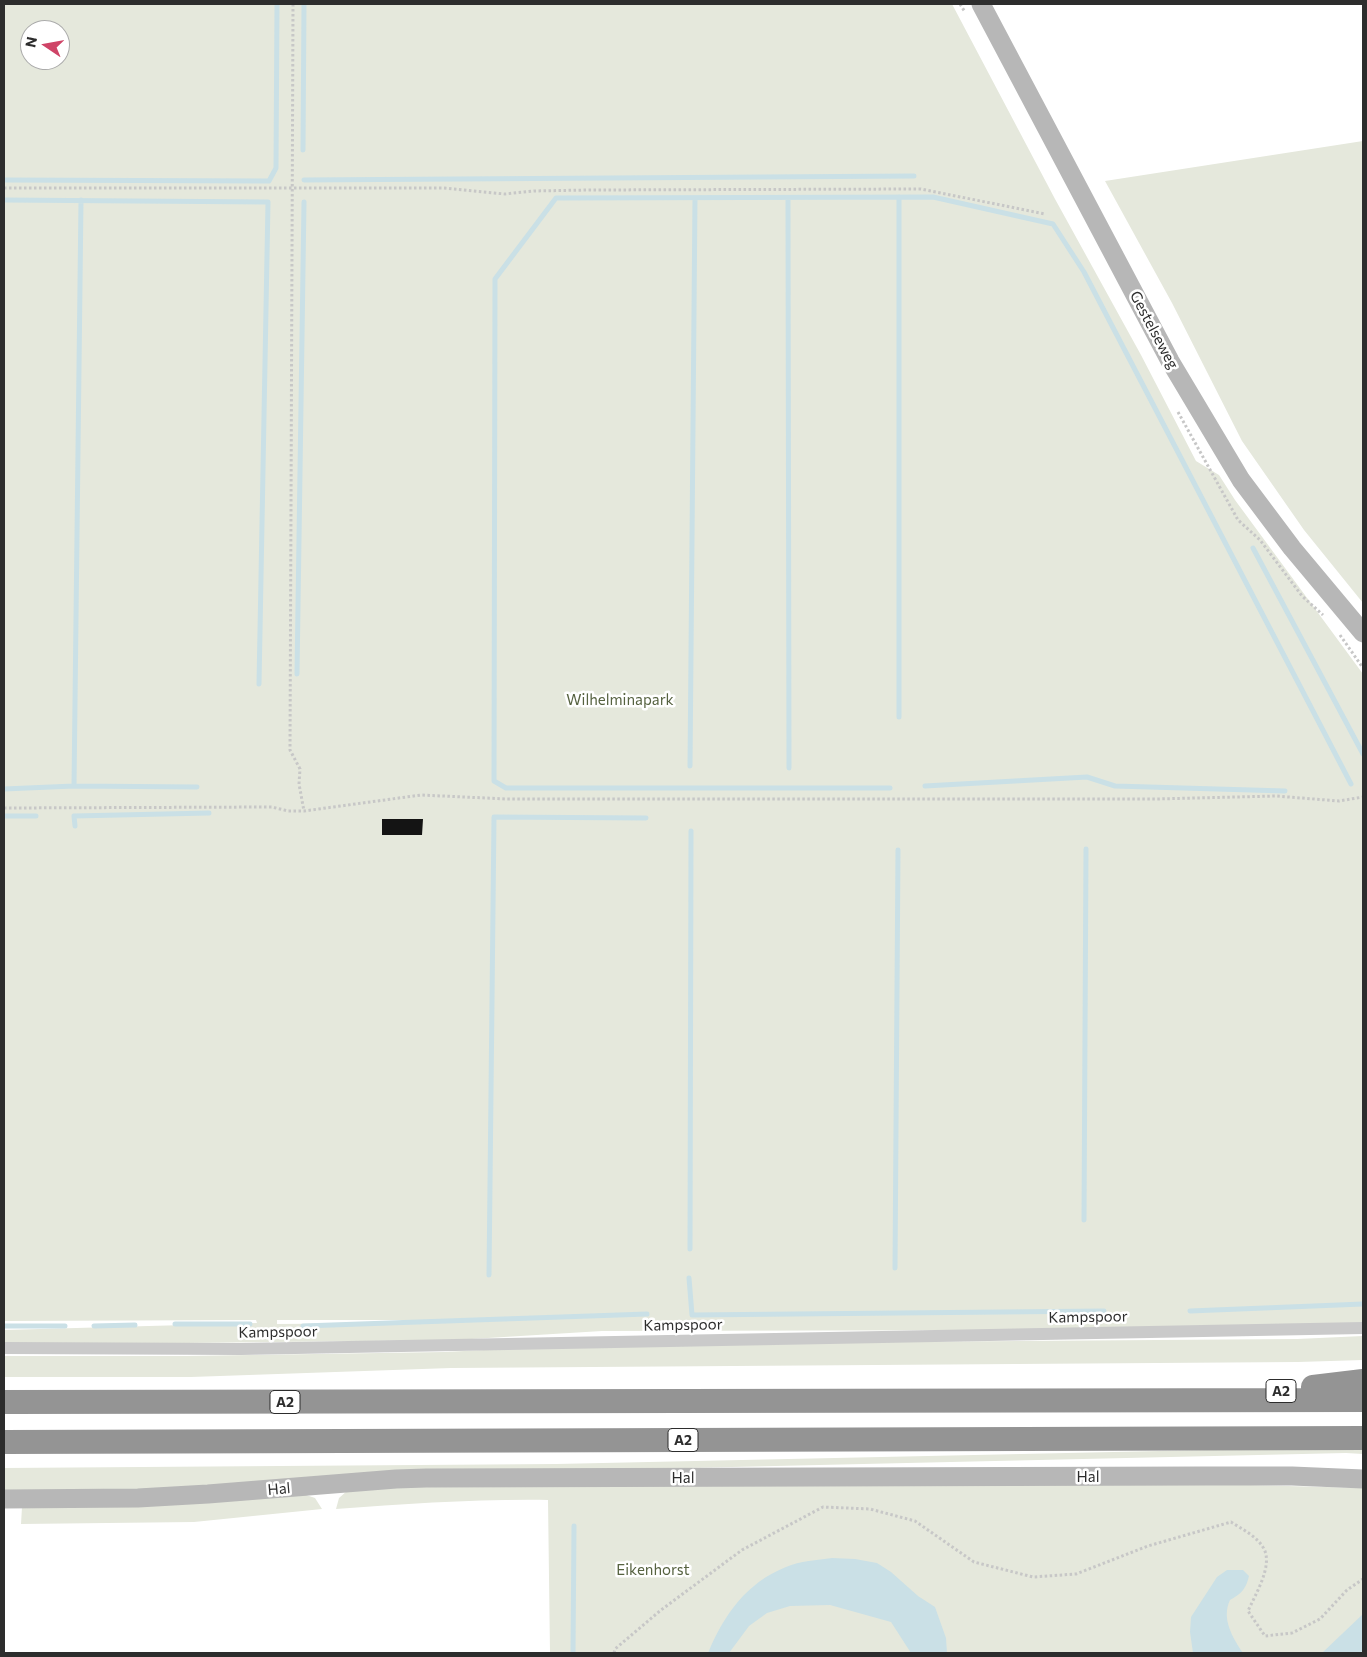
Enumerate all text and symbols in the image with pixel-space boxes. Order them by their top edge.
north arrow [20,20,70,70]
text: N [21,35,40,49]
street label: Gestelseweg [1126,288,1182,372]
park label: Wilhelminapark [566,691,674,709]
street label: Kampspoor [1048,1307,1128,1327]
street label: Kampspoor [643,1315,723,1335]
street label: Kampspoor [238,1322,318,1342]
road number: A2 [1266,1380,1296,1402]
road number: A2 [270,1390,300,1414]
road number: A2 [668,1428,698,1452]
street label: Hal [1077,1468,1099,1486]
street label: Hal [672,1469,694,1487]
street label: Hal [267,1479,291,1499]
park label: Eikenhorst [616,1561,690,1579]

